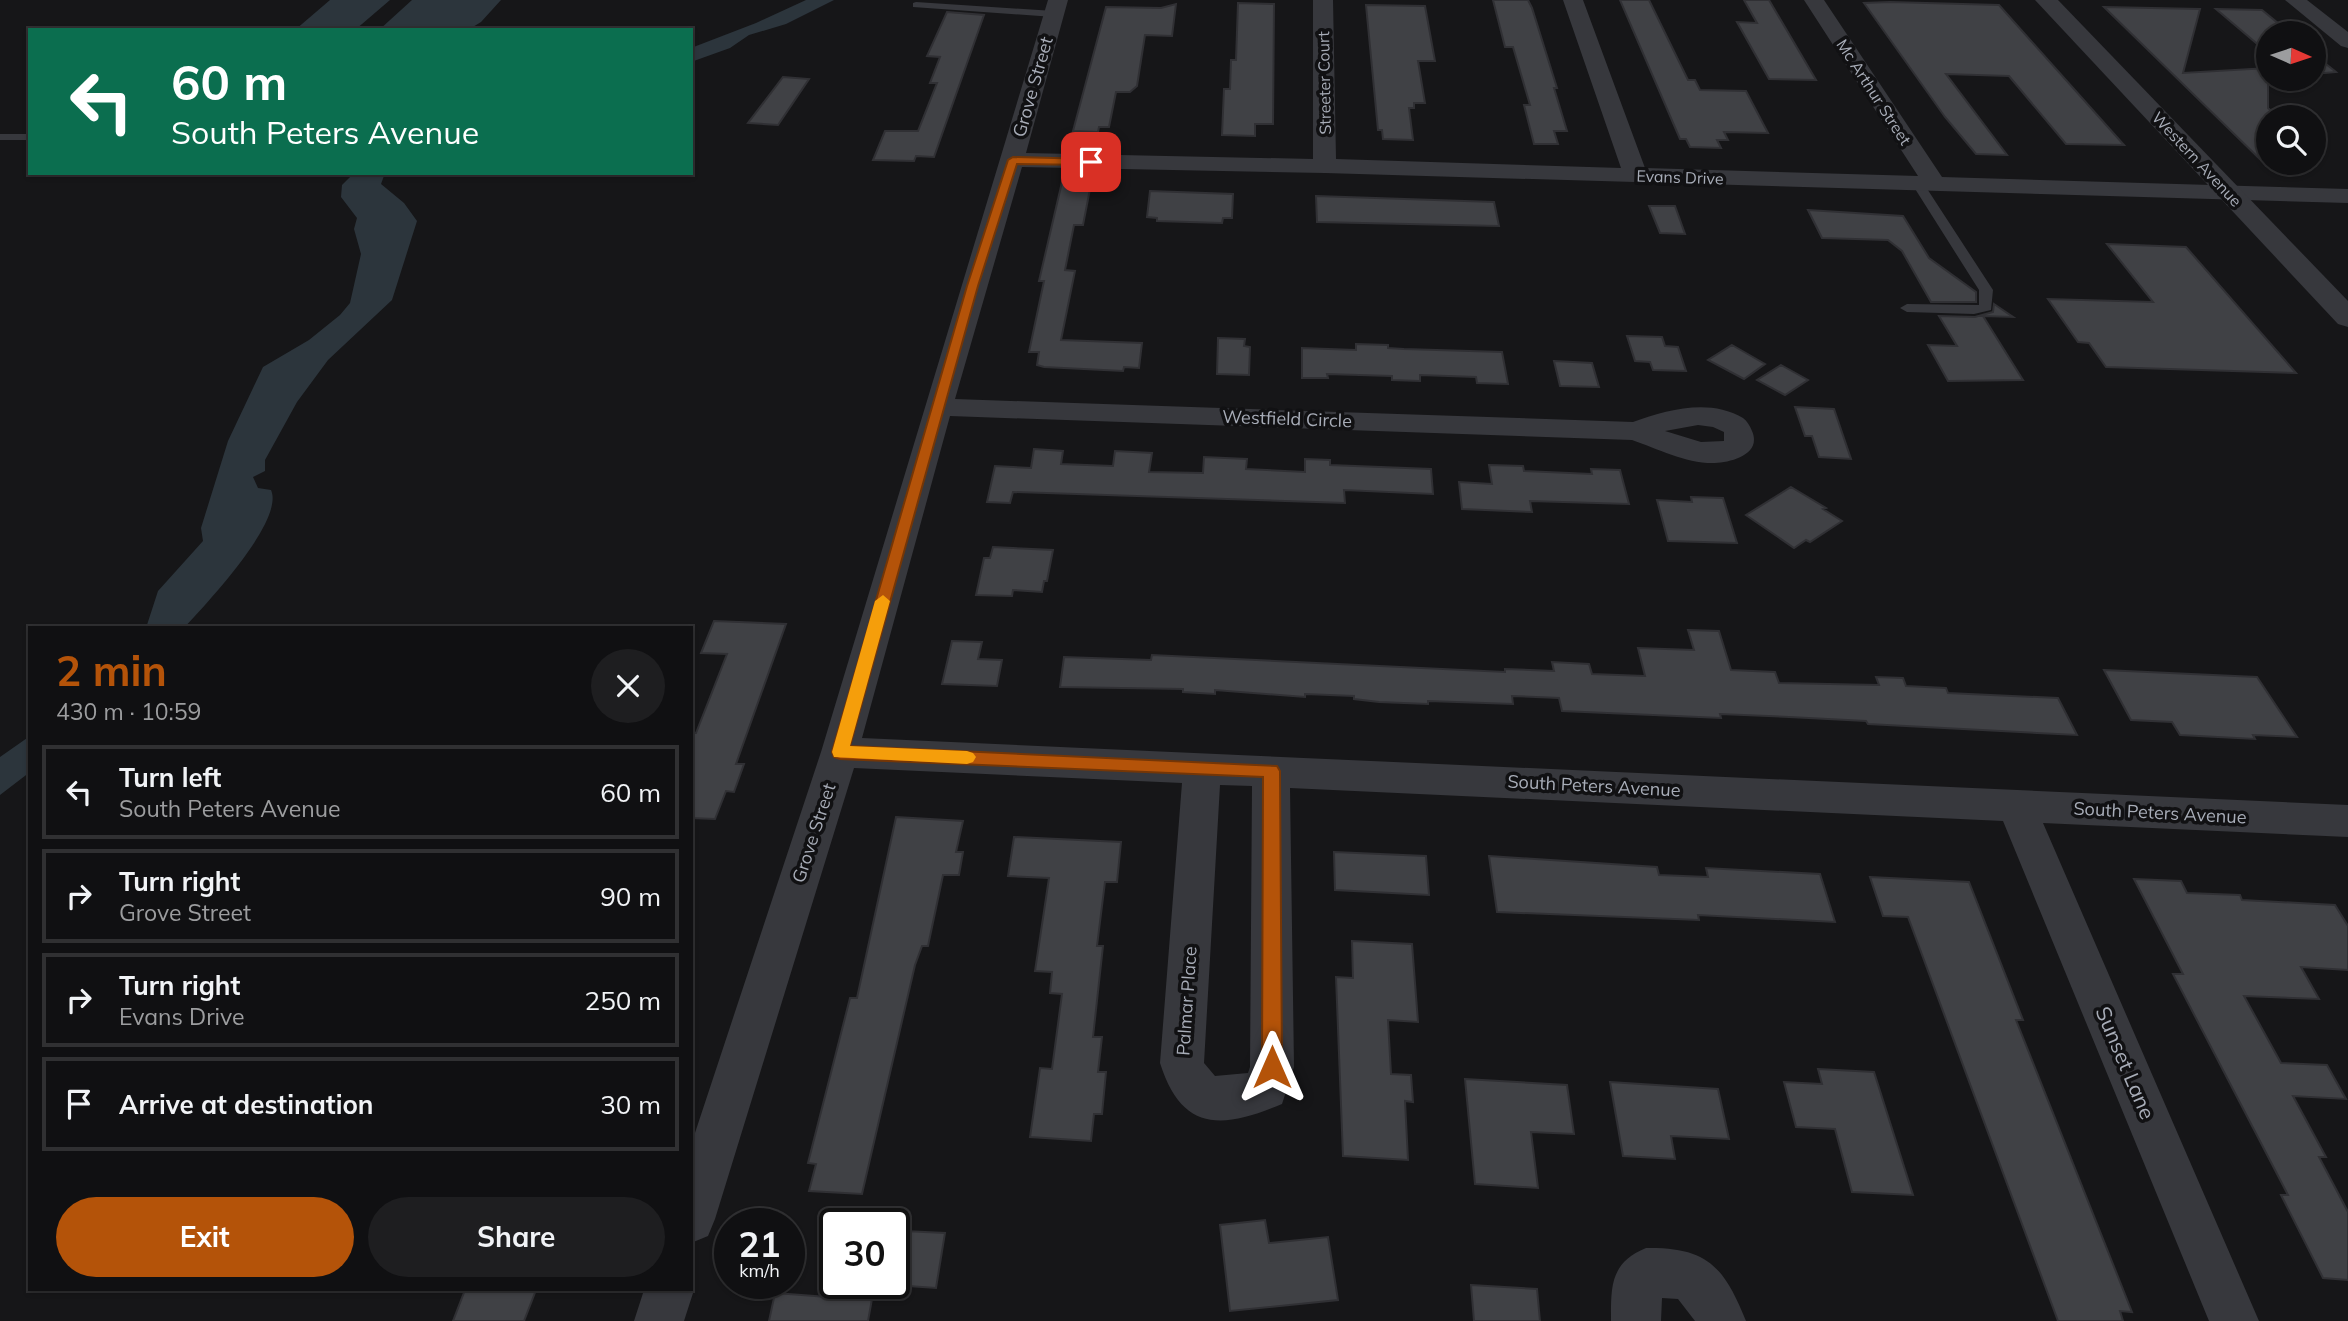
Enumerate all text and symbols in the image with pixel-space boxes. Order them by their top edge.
north arrow [2256,21,2326,91]
map controls [2256,21,2326,175]
street label: Streeter Court [1313,31,1335,135]
street label: Grove Street [1007,34,1058,140]
street label: Mc Arthur Street [1832,35,1916,149]
text: 60 m [171,51,287,112]
icon: left [56,56,147,147]
button: search [2256,105,2326,175]
street label: Western Avenue [2148,107,2246,211]
text: South Peters Avenue [171,112,479,152]
pin [1061,132,1121,192]
icon: arrive [1072,143,1110,181]
street label: Evans Drive [1636,165,1724,189]
street label: Westfield Circle [1222,405,1352,432]
text: 2 min [56,644,167,697]
button: close [591,649,665,723]
text: 430 m · 10:59 [56,697,201,726]
text: Turn left [119,761,221,794]
street label: South Peters Avenue [1507,769,1681,802]
icon: left [60,773,98,811]
text: 60 m [600,776,661,809]
street label: Grove Street [787,780,840,886]
text: South Peters Avenue [119,794,340,823]
street label: South Peters Avenue [2073,796,2247,829]
text: Turn right [119,865,240,898]
icon: right [60,877,98,915]
text: 90 m [600,880,661,913]
text: Grove Street [119,898,251,927]
street label: Palmar Place [1171,946,1202,1056]
text: Turn right [119,969,240,1002]
icon: right [60,981,98,1019]
text: 250 m [585,984,661,1017]
text: Evans Drive [119,1002,245,1031]
street label: Sunset Lane [2091,1002,2161,1123]
position arrow [1235,1030,1309,1104]
icon: arrive [60,1085,98,1123]
text: Arrive at destination [119,1088,374,1121]
text: 30 m [600,1088,661,1121]
button: Exit [56,1197,354,1277]
button: Share [368,1197,665,1277]
speed limit sign: 30 [819,1208,910,1299]
text: 21 [738,1222,781,1266]
text: km/h [739,1259,780,1282]

